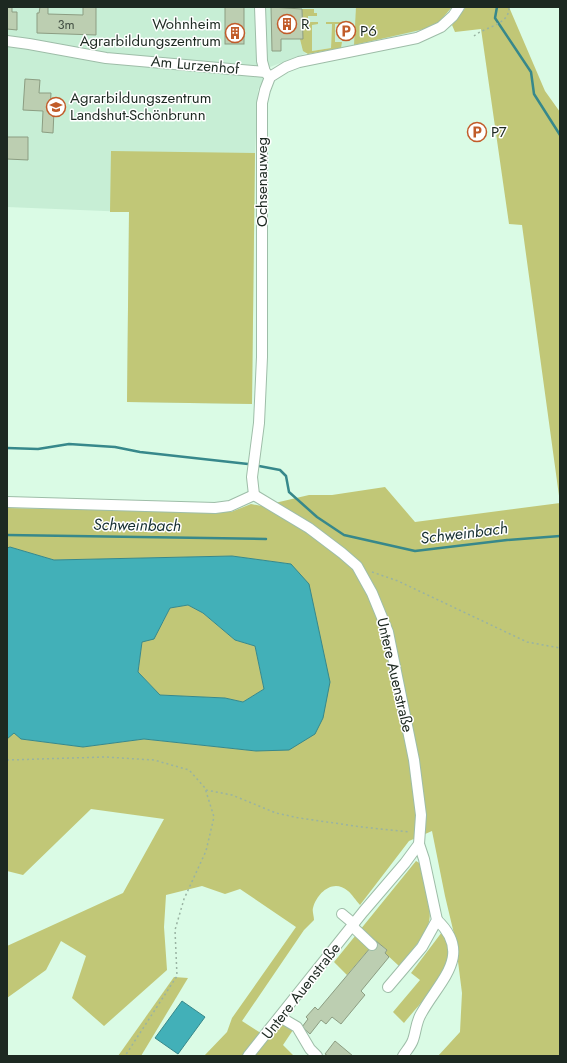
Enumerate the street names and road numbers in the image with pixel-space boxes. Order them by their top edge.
street label: Am Lurzenhof [150,50,241,80]
street label: Ochsenauweg [251,137,273,227]
street label: Untere Auenstraße [371,616,419,735]
street label: Untere Auenstraße [256,938,346,1044]

